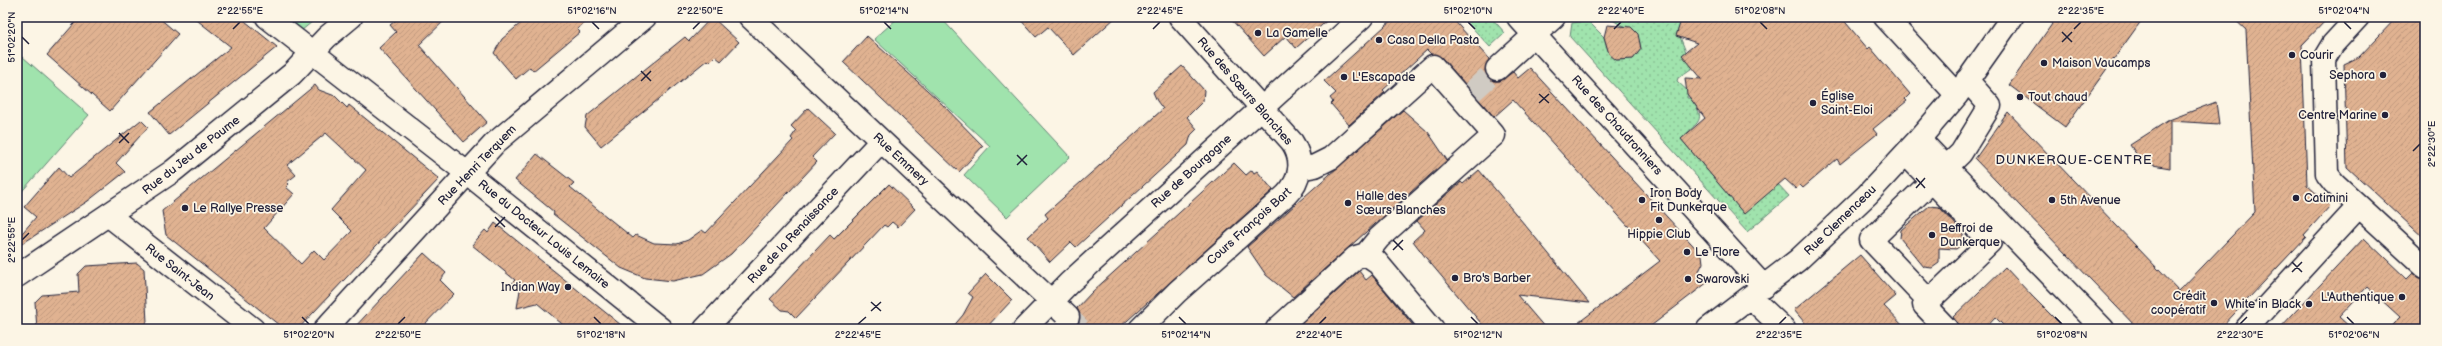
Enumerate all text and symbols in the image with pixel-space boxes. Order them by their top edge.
text: 2°22'55"E [217,5,263,17]
text: 51°02'16"N [567,5,617,17]
text: 2°22'50"E [677,5,723,17]
text: 51°02'14"N [859,5,909,17]
text: 2°22'45"E [1137,5,1184,17]
text: 51°02'10"N [1443,5,1493,17]
text: 2°22'40"E [1598,5,1645,17]
text: 51°02'08"N [1734,5,1786,17]
text: 2°22'35"E [2058,5,2105,17]
text: 51°02'04"N [2318,5,2370,17]
text: 51°02'20"N [6,11,18,63]
place label: La Gamelle [1266,26,1328,41]
marker: La Gamelle [1253,28,1263,38]
place label: Casa Della Pasta [1387,33,1479,48]
street label: Rue des Sœurs Blanches [1194,34,1296,148]
marker: Casa Della Pasta [1374,35,1384,45]
place label: Courir [2300,48,2334,63]
marker: Courir [2287,50,2297,60]
place label: Maison Vaucamps [2052,56,2150,71]
marker: Maison Vaucamps [2039,58,2049,68]
place label: Sephora [2329,68,2375,83]
place label: L'Escapade [1352,70,1415,85]
marker: Sephora [2378,70,2388,80]
marker: L'Escapade [1339,72,1349,82]
street label: Rue des Chaudronniers [1568,72,1665,178]
place label: Église Saint-Eloi [1821,88,1873,118]
place label: Tout chaud [2028,90,2088,105]
marker: Tout chaud [2015,92,2025,102]
marker: Église Saint-Eloi [1808,98,1818,108]
place label: Centre Marine [2298,108,2377,123]
marker: Centre Marine [2380,110,2390,120]
street label: Rue du Jeu de Paume [140,113,243,198]
text: 2°22'30"E [2426,120,2438,167]
street label: Rue Henri Terquem [435,122,520,209]
street label: Rue Emmery [870,130,932,189]
street label: Rue de Bourgogne [1148,131,1235,211]
district label: DUNKERQUE-CENTRE [1995,152,2153,168]
street label: Rue du Docteur Louis Lemaire [475,177,613,292]
street label: Rue Clemenceau [1801,182,1880,259]
street label: Rue de la Renaissance [745,184,842,287]
street label: Cours François Bart [1204,184,1295,268]
place label: Iron Body Fit Dunkerque [1650,186,1727,215]
place label: Halle des Sœurs Blanches [1356,189,1446,218]
place label: Catimini [2304,191,2348,206]
place label: 5th Avenue [2060,193,2121,208]
marker: Catimini [2291,193,2301,203]
marker: Iron Body Fit Dunkerque [1637,195,1647,205]
marker: 5th Avenue [2047,195,2057,205]
marker: Halle des Sœurs Blanches [1343,198,1353,208]
place label: Le Rallye Presse [193,201,283,216]
marker: Le Rallye Presse [180,203,190,213]
marker: Hippie Club [1654,215,1664,225]
text: 2°22'55"E [6,217,18,263]
place label: Beffroi de Dunkerque [1940,221,2000,250]
place label: Hippie Club [1627,227,1691,242]
marker: Beffroi de Dunkerque [1927,230,1937,240]
street label: Rue Saint-Jean [142,241,217,304]
place label: Le Flore [1695,245,1740,260]
marker: Le Flore [1682,247,1692,257]
place label: Bro's Barber [1463,271,1531,286]
place label: Swarovski [1696,272,1749,287]
marker: Bro's Barber [1450,273,1460,283]
marker: Swarovski [1683,274,1693,284]
place label: Indian Way [501,280,561,295]
marker: Indian Way [563,282,573,292]
place label: Crédit coopératif [2151,289,2206,318]
place label: L'Authentique [2321,290,2394,305]
marker: L'Authentique [2397,292,2407,302]
place label: White in Black [2225,297,2301,312]
marker: Crédit coopératif [2209,298,2219,308]
marker: White in Black [2304,299,2314,309]
text: 51°02'20"N [283,329,335,341]
text: 2°22'50"E [375,329,421,341]
text: 51°02'18"N [576,329,626,341]
text: 2°22'45"E [835,329,882,341]
text: 51°02'14"N [1161,329,1211,341]
text: 2°22'40"E [1296,329,1343,341]
text: 51°02'12"N [1453,329,1503,341]
text: 2°22'35"E [1756,329,1803,341]
text: 51°02'08"N [2036,329,2088,341]
text: 2°22'30"E [2217,329,2264,341]
text: 51°02'06"N [2328,329,2380,341]

